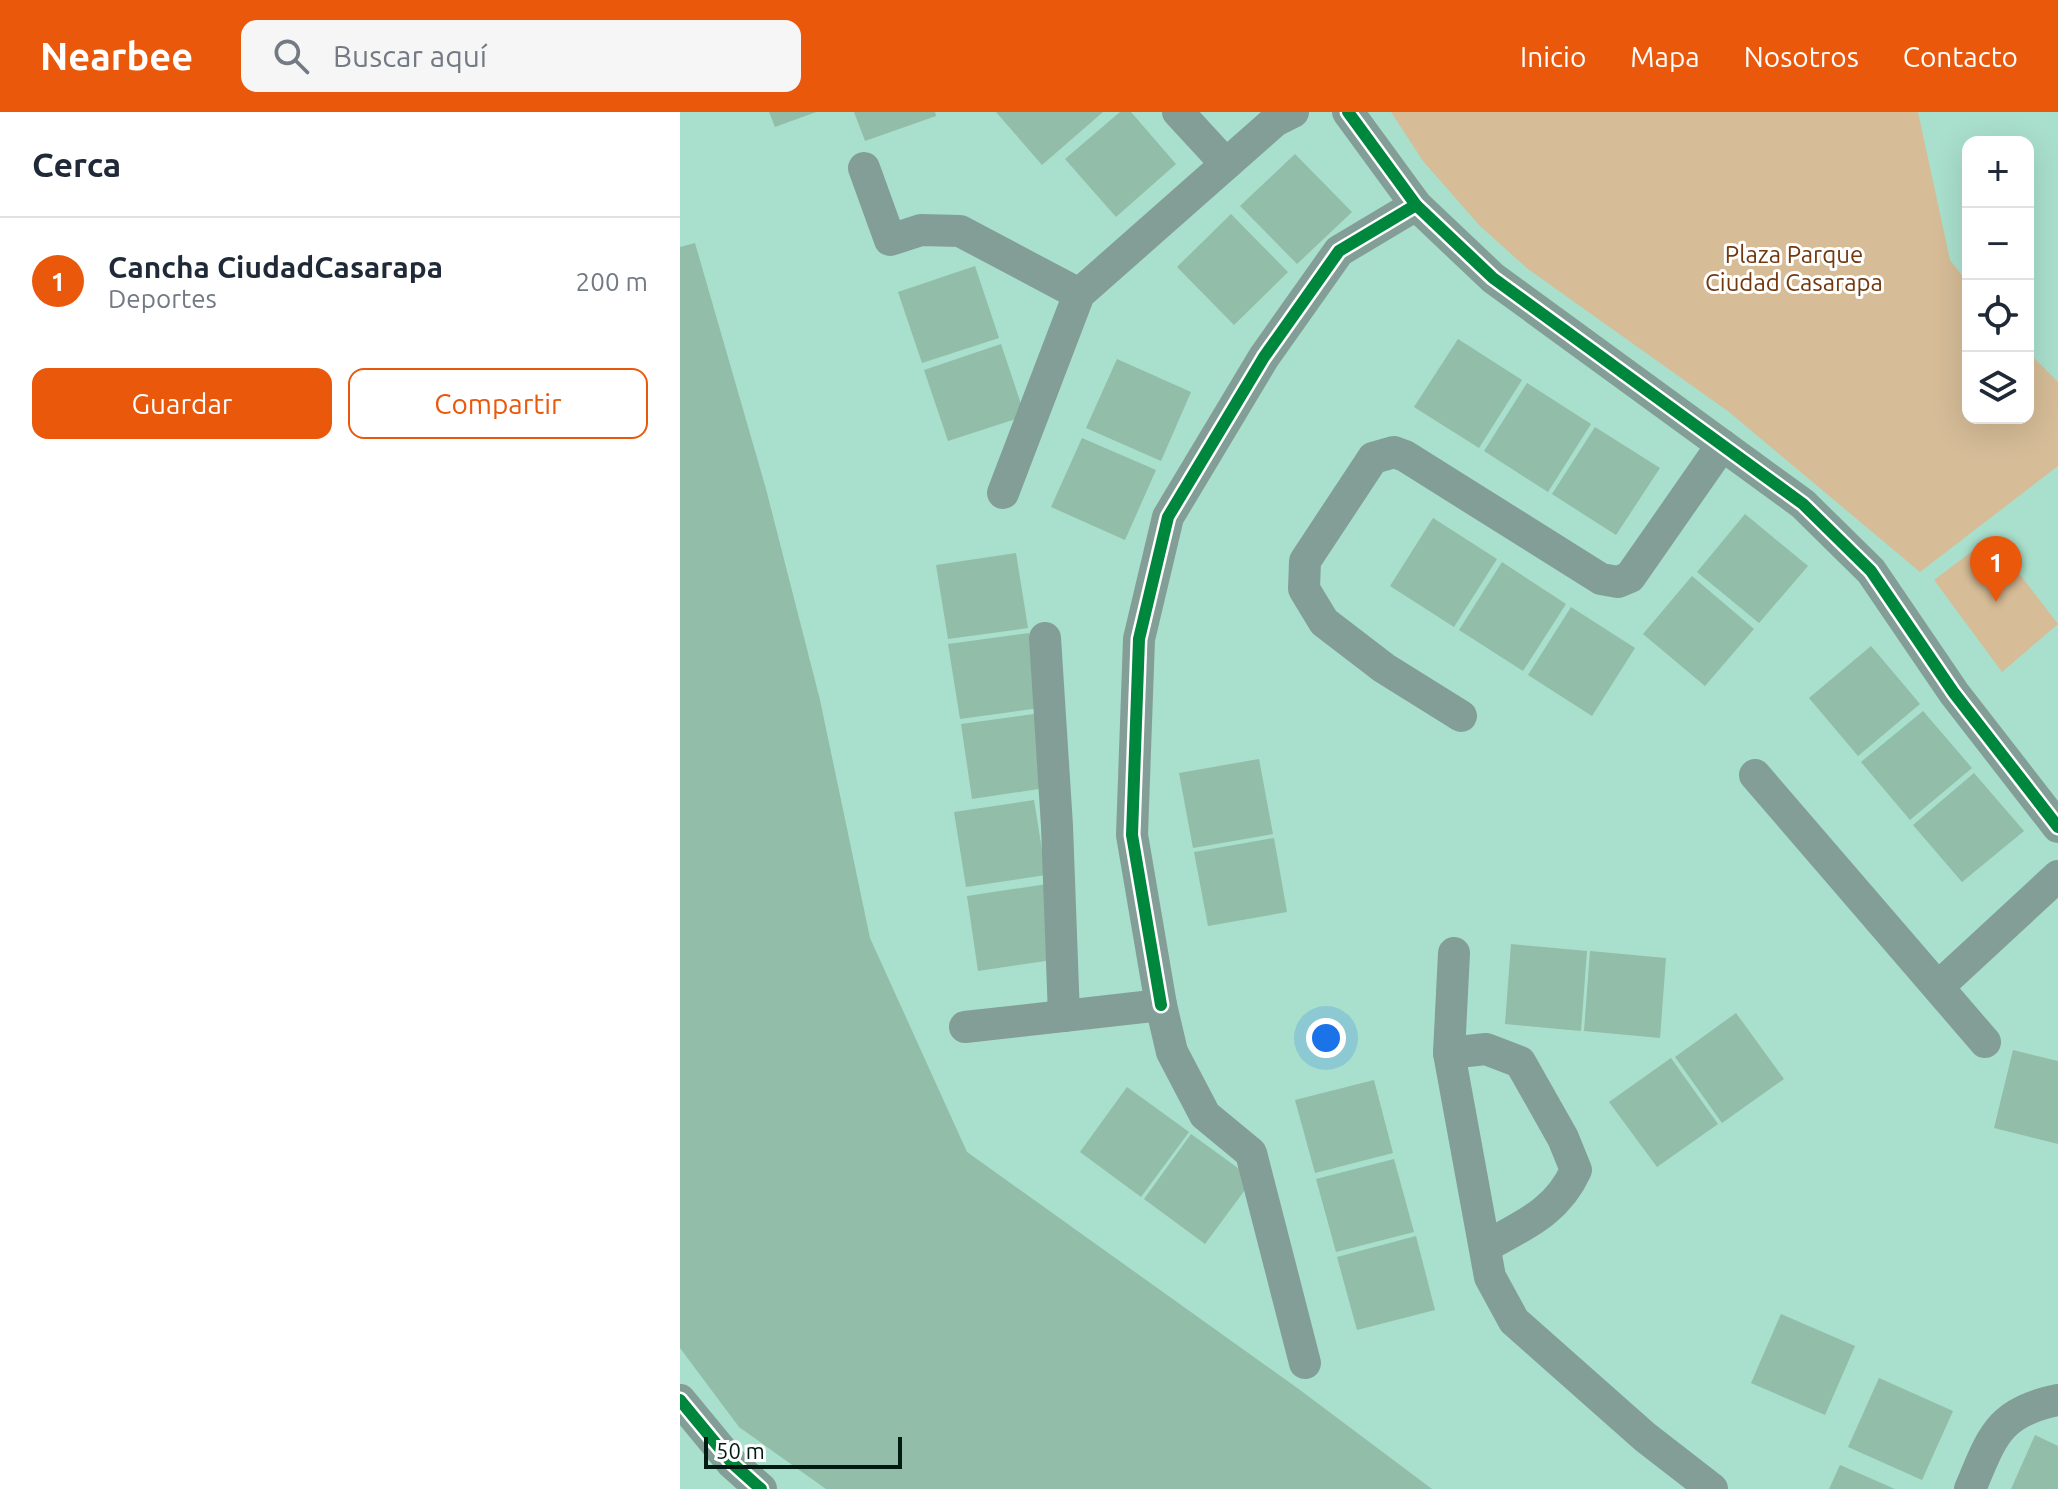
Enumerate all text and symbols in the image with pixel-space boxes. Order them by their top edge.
search box [241,20,801,92]
icon: search [269,34,313,78]
text: Nearbee [40,35,193,77]
text: Buscar aquí [333,39,487,73]
text: Inicio [1520,41,1586,72]
text: Mapa [1630,41,1700,72]
text: Nosotros [1744,41,1859,72]
text: Contacto [1903,41,2018,72]
map controls [1962,136,2034,424]
button: + [1962,136,2034,208]
text: Cerca [32,145,121,183]
button: − [1962,208,2034,280]
park label: Plaza Parque Ciudad Casarapa [1705,241,1883,296]
text: Cancha CiudadCasarapa [108,250,443,284]
text: 1 [51,267,65,296]
text: 200 m [576,267,648,296]
button: locate [1962,280,2034,352]
text: Deportes [108,284,217,313]
button: layers [1962,352,2034,424]
button: Guardar [32,368,332,439]
button: Compartir [348,368,648,439]
pin: 1 [1970,536,2022,602]
your location [1306,1018,1346,1058]
scale bar [704,1433,902,1469]
text: 50 m [716,1438,765,1463]

